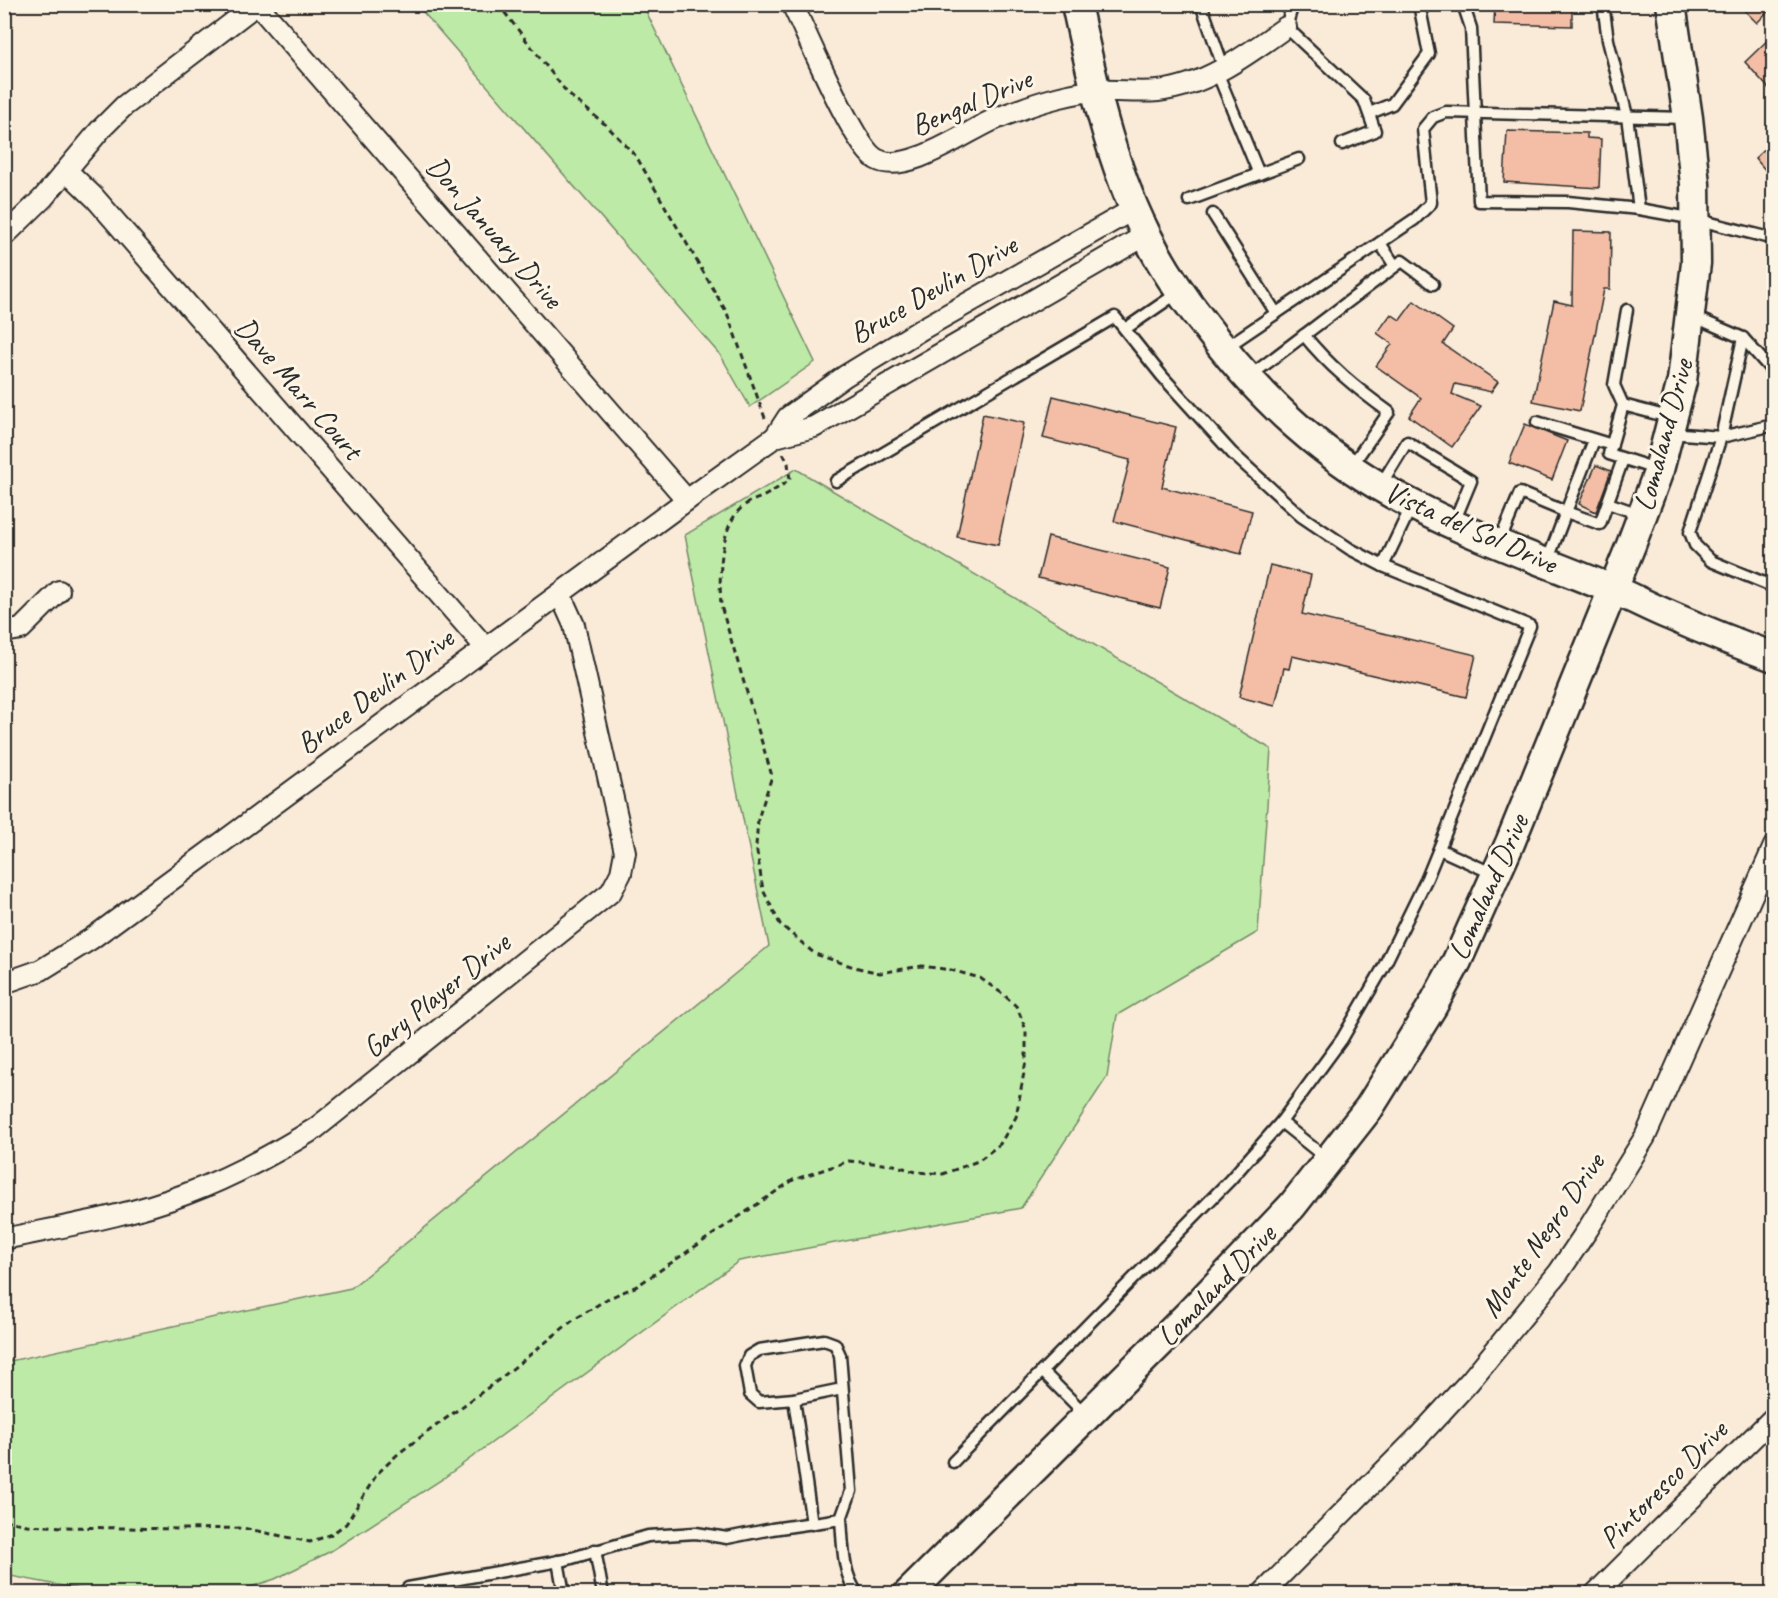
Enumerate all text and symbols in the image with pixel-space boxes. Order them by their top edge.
street label: Bengal Drive [905,59,1039,144]
street label: Don January Drive [418,148,573,318]
street label: Bruce Devlin Drive [843,225,1025,352]
street label: Dave Marr Court [227,309,373,469]
street label: Lomaland Drive [1625,353,1702,515]
street label: Vista del Sol Drive [1379,472,1565,583]
street label: Bruce Devlin Drive [289,618,463,762]
street label: Lomaland Drive [1439,806,1538,966]
street label: Gary Player Drive [354,922,519,1066]
street label: Monte Negro Drive [1471,1144,1614,1325]
street label: Lomaland Drive [1148,1214,1285,1354]
street label: Pintoresco Drive [1591,1410,1737,1556]

